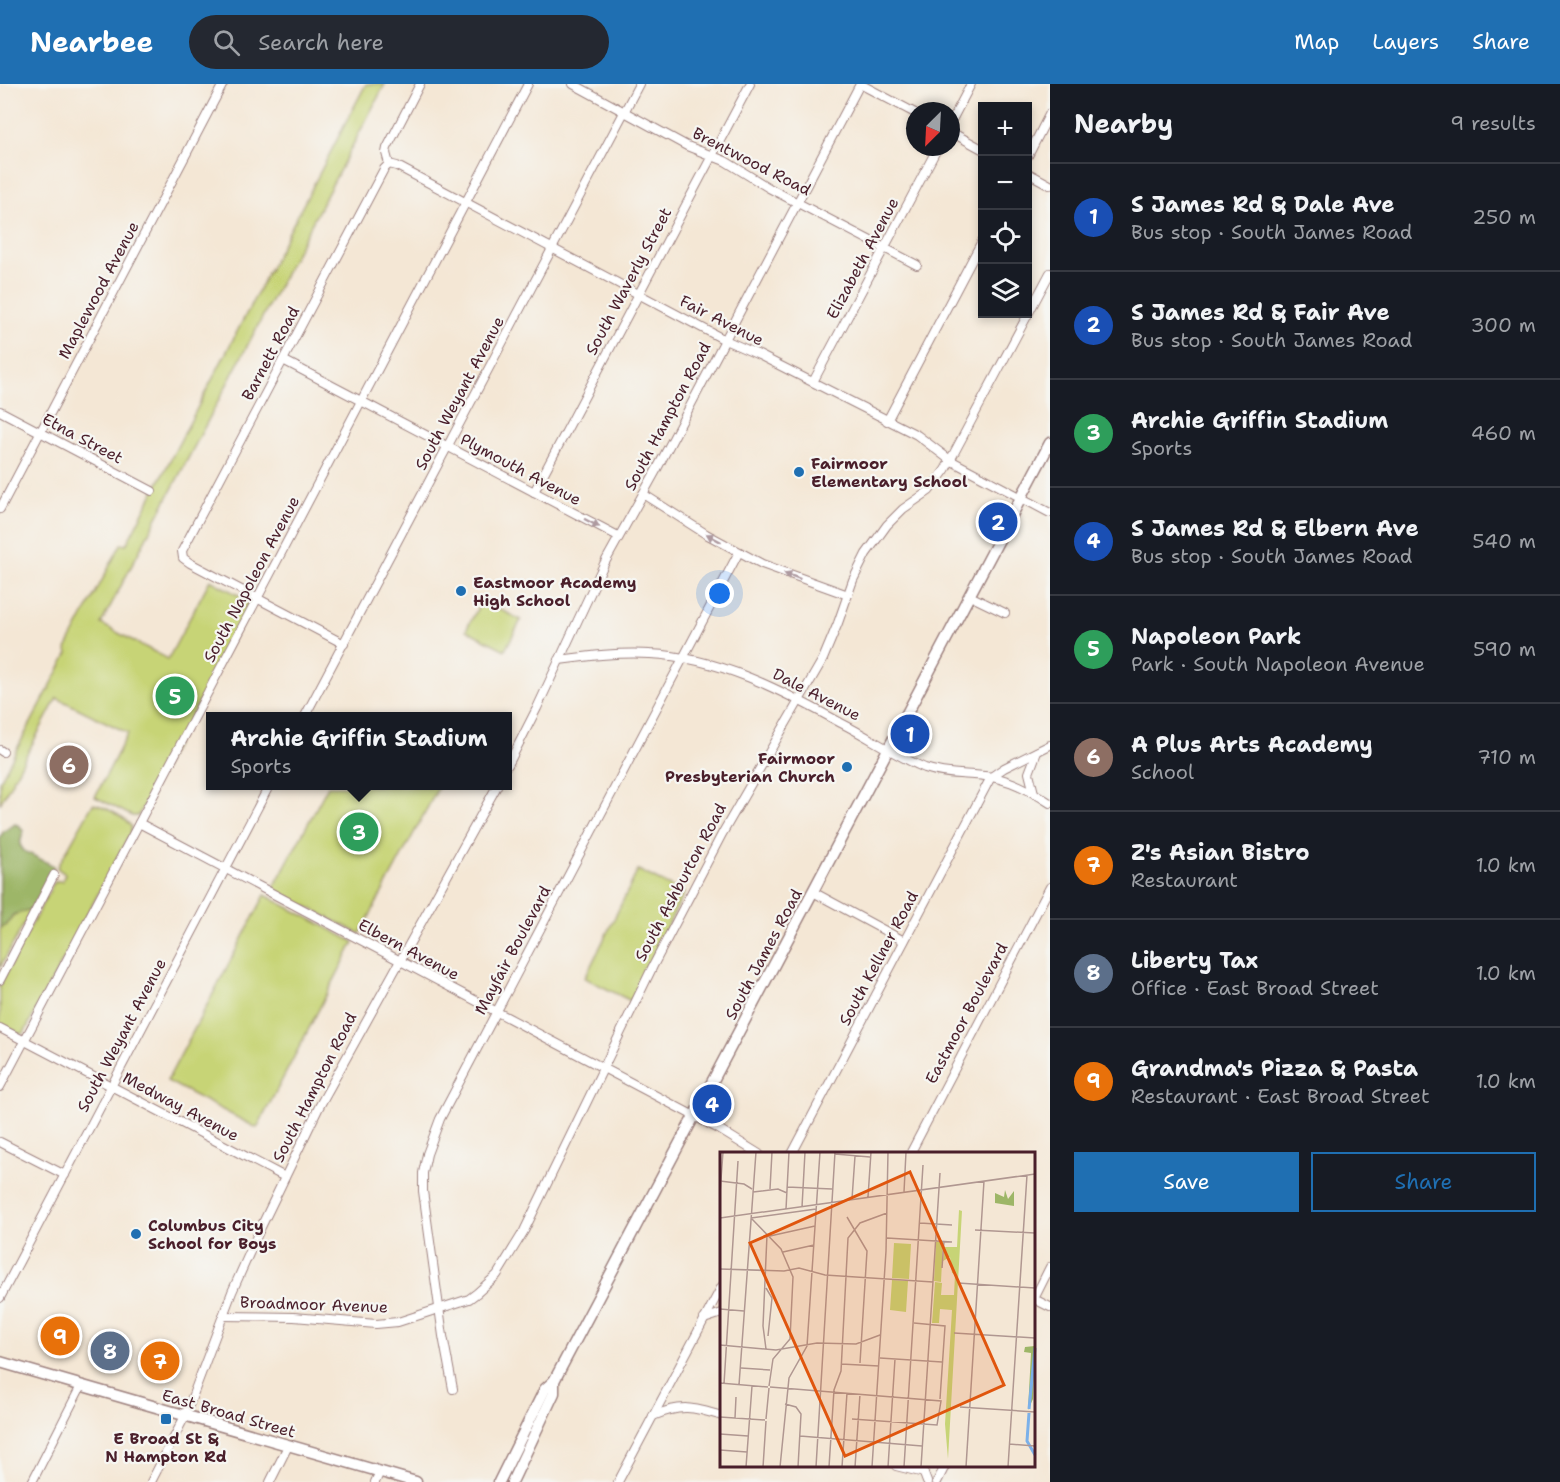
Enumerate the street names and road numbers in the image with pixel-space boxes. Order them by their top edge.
street label: Brentwood Road [689,122,815,200]
street label: Elizabeth Avenue [822,194,903,323]
street label: South Waverly Street [581,204,676,359]
street label: Maplewood Avenue [53,218,144,363]
street label: Fair Avenue [676,290,767,351]
street label: Barnett Road [237,302,304,404]
street label: South Weyant Avenue [410,313,509,474]
street label: South Hampton Road [619,338,716,494]
street label: Etna Street [39,408,127,468]
street label: Plymouth Avenue [457,429,585,510]
street label: South Napoleon Avenue [199,493,304,666]
street label: Dale Avenue [769,663,864,726]
street label: South Ashburton Road [630,800,731,965]
street label: Mayfair Boulevard [470,882,555,1018]
street label: South James Road [720,885,807,1023]
street label: South Kellner Road [834,887,923,1029]
street label: Elbern Avenue [355,914,463,985]
street label: Eastmoor Boulevard [920,939,1013,1087]
street label: South Weyant Avenue [72,955,171,1116]
street label: South Hampton Road [268,1009,361,1166]
street label: Medway Avenue [119,1067,242,1146]
street label: Broadmoor Avenue [240,1291,388,1318]
street label: East Broad Street [160,1384,298,1443]

